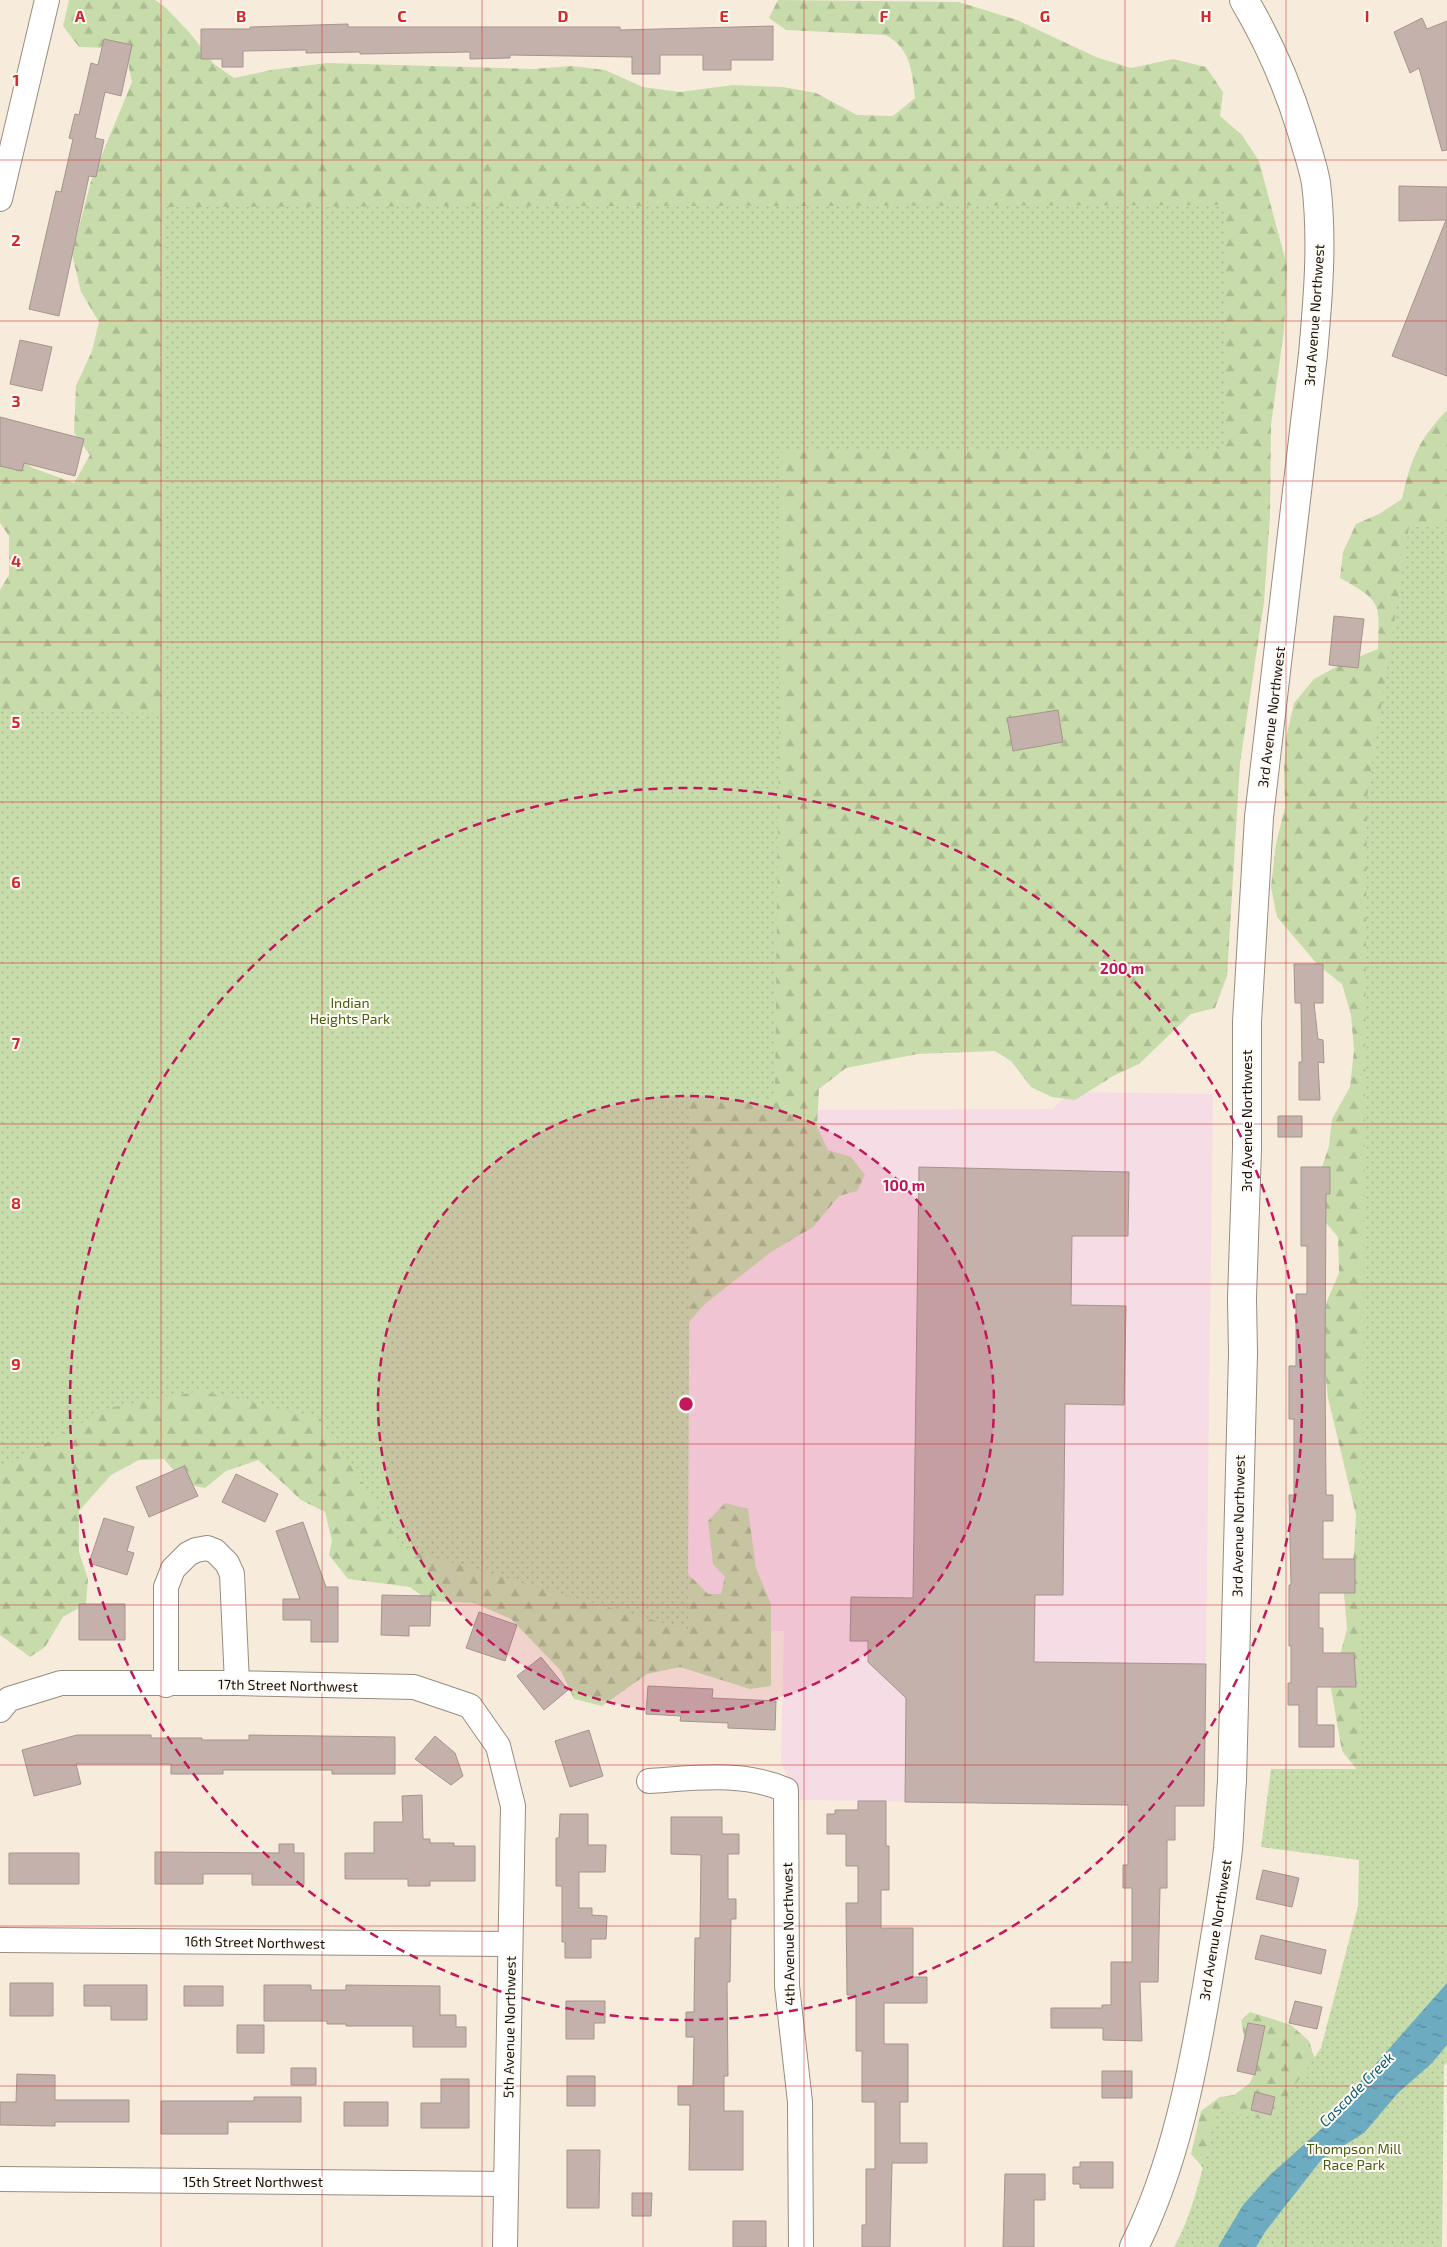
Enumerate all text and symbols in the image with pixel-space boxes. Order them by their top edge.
text: A [75,6,86,25]
text: B [236,6,246,25]
text: C [397,6,407,25]
text: D [558,6,569,25]
text: E [719,6,729,25]
text: F [880,6,889,25]
text: G [1040,6,1050,25]
text: H [1200,6,1212,25]
text: I [1365,6,1369,25]
text: 1 [13,70,19,89]
text: 2 [11,230,21,249]
street label: 3rd Avenue Northwest [1301,243,1327,387]
text: 3 [11,391,21,410]
text: 4 [11,551,21,570]
street label: 3rd Avenue Northwest [1254,645,1288,789]
text: 5 [12,712,21,731]
text: 6 [11,872,21,891]
text: 200 m [1100,959,1144,977]
park label: Indian Heights Park [310,994,390,1027]
text: 7 [12,1033,21,1052]
street label: 3rd Avenue Northwest [1238,1050,1255,1192]
text: 100 m [883,1176,925,1194]
text: 8 [11,1193,21,1212]
text: 9 [11,1354,21,1373]
centre of rings [677,1395,695,1413]
street label: 3rd Avenue Northwest [1228,1455,1248,1597]
street label: 17th Street Northwest [218,1675,358,1695]
street label: 3rd Avenue Northwest [1195,1858,1235,2002]
street label: 4th Avenue Northwest [778,1862,798,2006]
street label: 16th Street Northwest [185,1932,325,1952]
street label: 5th Avenue Northwest [499,1956,519,2098]
water label: Cascade Creek [1315,2048,1397,2130]
park label: Thompson Mill Race Park [1307,2140,1402,2173]
street label: 15th Street Northwest [183,2173,323,2190]

